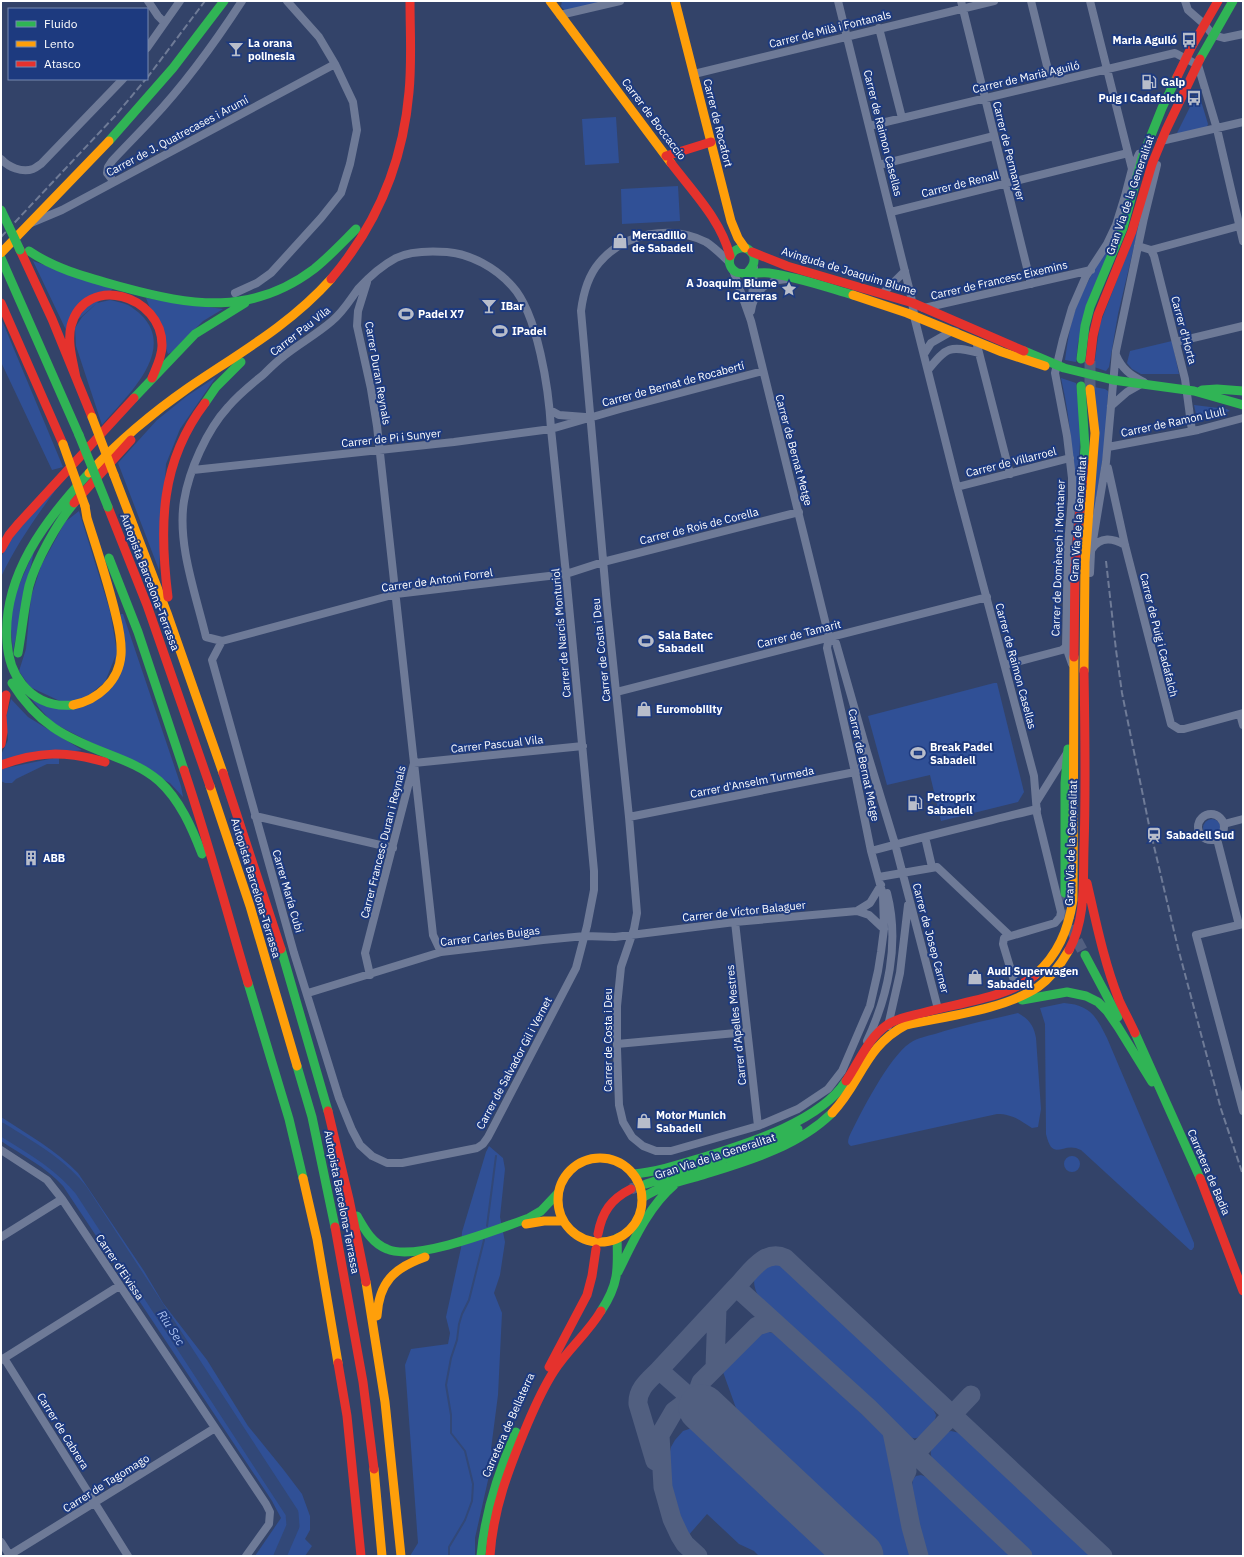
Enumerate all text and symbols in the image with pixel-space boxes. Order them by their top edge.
street label: Carrer de Milà i Fontanals [767,7,893,51]
legend [8,8,148,80]
text: Fluido [44,16,78,31]
bus stop icon: Maria Aguiló [1180,31,1198,49]
place label: Maria Aguiló [1112,33,1177,47]
text: Lento [44,36,74,51]
place label: La orana polinesia [248,36,295,63]
bar icon: La orana polinesia [227,40,245,58]
text: Atasco [44,56,81,71]
street label: Carrer de Marià Aguiló [971,58,1081,96]
street label: Carrer de Raimon Casellas [861,68,905,198]
fuel station icon: Galp [1140,73,1158,91]
street label: Carrer de Boccaccio [619,75,689,163]
place label: Galp [1161,75,1186,89]
street label: Carrer de Rocafort [700,77,736,169]
bus stop icon: Puig i Cadafalch [1185,89,1203,107]
place label: Puig i Cadafalch [1098,91,1182,105]
street label: Carrer de J. Quatrecases i Arumí [104,92,251,179]
street label: Carrer de Permanyer [990,100,1028,202]
street label: Gran Via de la Generalitat [1103,133,1157,257]
street label: Carrer de Renall [920,168,1000,200]
place label: Mercadillo de Sabadell [632,228,694,255]
shop icon: Mercadillo de Sabadell [611,232,629,250]
street label: Avinguda de Joaquim Blume [780,244,918,298]
street label: Carrer de Francesc Eixemins [929,257,1069,303]
place label: A Joaquim Blume i Carreras [686,276,777,303]
place icon: A Joaquim Blume i Carreras [780,280,798,298]
street label: Carrer d'Horta [1168,294,1200,366]
bar icon: IBar [480,297,498,315]
place label: IBar [501,299,524,313]
street label: Carrer Pau Vila [267,303,333,359]
sports icon: Padel X7 [397,305,415,323]
place label: Padel X7 [418,307,465,321]
street label: Carrer Duran Reynals [362,320,394,426]
sports icon: IPadel [491,322,509,340]
place label: IPadel [512,324,547,338]
street label: Carrer de Bernat de Rocabertí [600,358,746,410]
street label: Carrer de Bernat Metge [772,393,816,507]
street label: Carrer de Ramon Llull [1119,404,1227,440]
street label: Carrer de Pi i Sunyer [341,426,441,450]
street label: Carrer de Villarroel [964,444,1058,480]
street label: Gran Via de la Generalitat [1067,456,1089,582]
street label: Carrer de Domènech i Montaner [1048,479,1068,637]
street label: Carrer de Rois de Corella [638,504,760,548]
street label: Autopista Barcelona-Terrassa [117,511,183,653]
street label: Carrer de Antoni Forrel [380,565,494,595]
street label: Carrer de Narcís Monturiol [548,568,574,698]
street label: Carrer de Puig i Cadafalch [1137,572,1181,698]
street label: Carrer de Costa i Deu [589,598,613,702]
street label: Carrer de Raimon Casellas [992,601,1040,731]
street label: Carrer de Tamarit [756,617,843,651]
place label: Sala Batec Sabadell [658,628,713,655]
sports icon: Sala Batec Sabadell [637,632,655,650]
shop icon: Euromobility [635,700,653,718]
place label: Euromobility [656,702,722,716]
street label: Carrer de Bernat Metge [845,707,883,823]
street label: Carrer Pascual Vila [450,732,544,756]
place label: Break Padel Sabadell [930,740,993,767]
sports icon: Break Padel Sabadell [909,744,927,762]
street label: Carrer d'Anselm Turmeda [689,763,815,801]
street label: Carrer Francesc Duran i Reynals [357,764,409,920]
street label: Gran Via de la Generalitat [1062,780,1080,906]
place label: Petroprix Sabadell [927,790,975,817]
fuel station icon: Petroprix Sabadell [906,794,924,812]
street label: Autopista Barcelona-Terrassa [228,816,284,960]
station icon: Sabadell Sud [1145,826,1163,844]
place label: Sabadell Sud [1166,828,1234,842]
street label: Carrer María Cubi [269,848,307,934]
building icon: ABB [22,849,40,867]
place label: ABB [43,851,65,865]
street label: Carrer de Josep Carner [910,881,952,995]
street label: Carrer de Víctor Balaguer [682,898,806,924]
street label: Carrer Carles Buigas [439,923,541,949]
street label: Carrer d'Apelles Mestres [723,964,749,1086]
place label: Audi Superwagen Sabadell [987,964,1078,991]
shop icon: Audi Superwagen Sabadell [966,968,984,986]
street label: Carrer de Costa i Deu [601,988,615,1092]
street label: Carrer de Salvador Gil i Vernet [473,994,555,1132]
place label: Motor Munich Sabadell [656,1108,726,1135]
shop icon: Motor Munich Sabadell [635,1112,653,1130]
street label: Carretera de Badia [1185,1127,1233,1217]
street label: Autopista Barcelona-Terrassa [321,1129,363,1275]
street label: Gran Via de la Generalitat [653,1130,777,1182]
street label: Carrer d'Eivissa [93,1231,147,1303]
water label: Riu Sec [154,1307,188,1348]
street label: Carretera de Bellaterra [479,1370,537,1479]
street label: Carrer de Cabrera [34,1390,92,1472]
street label: Carrer de Tagomago [60,1451,152,1515]

